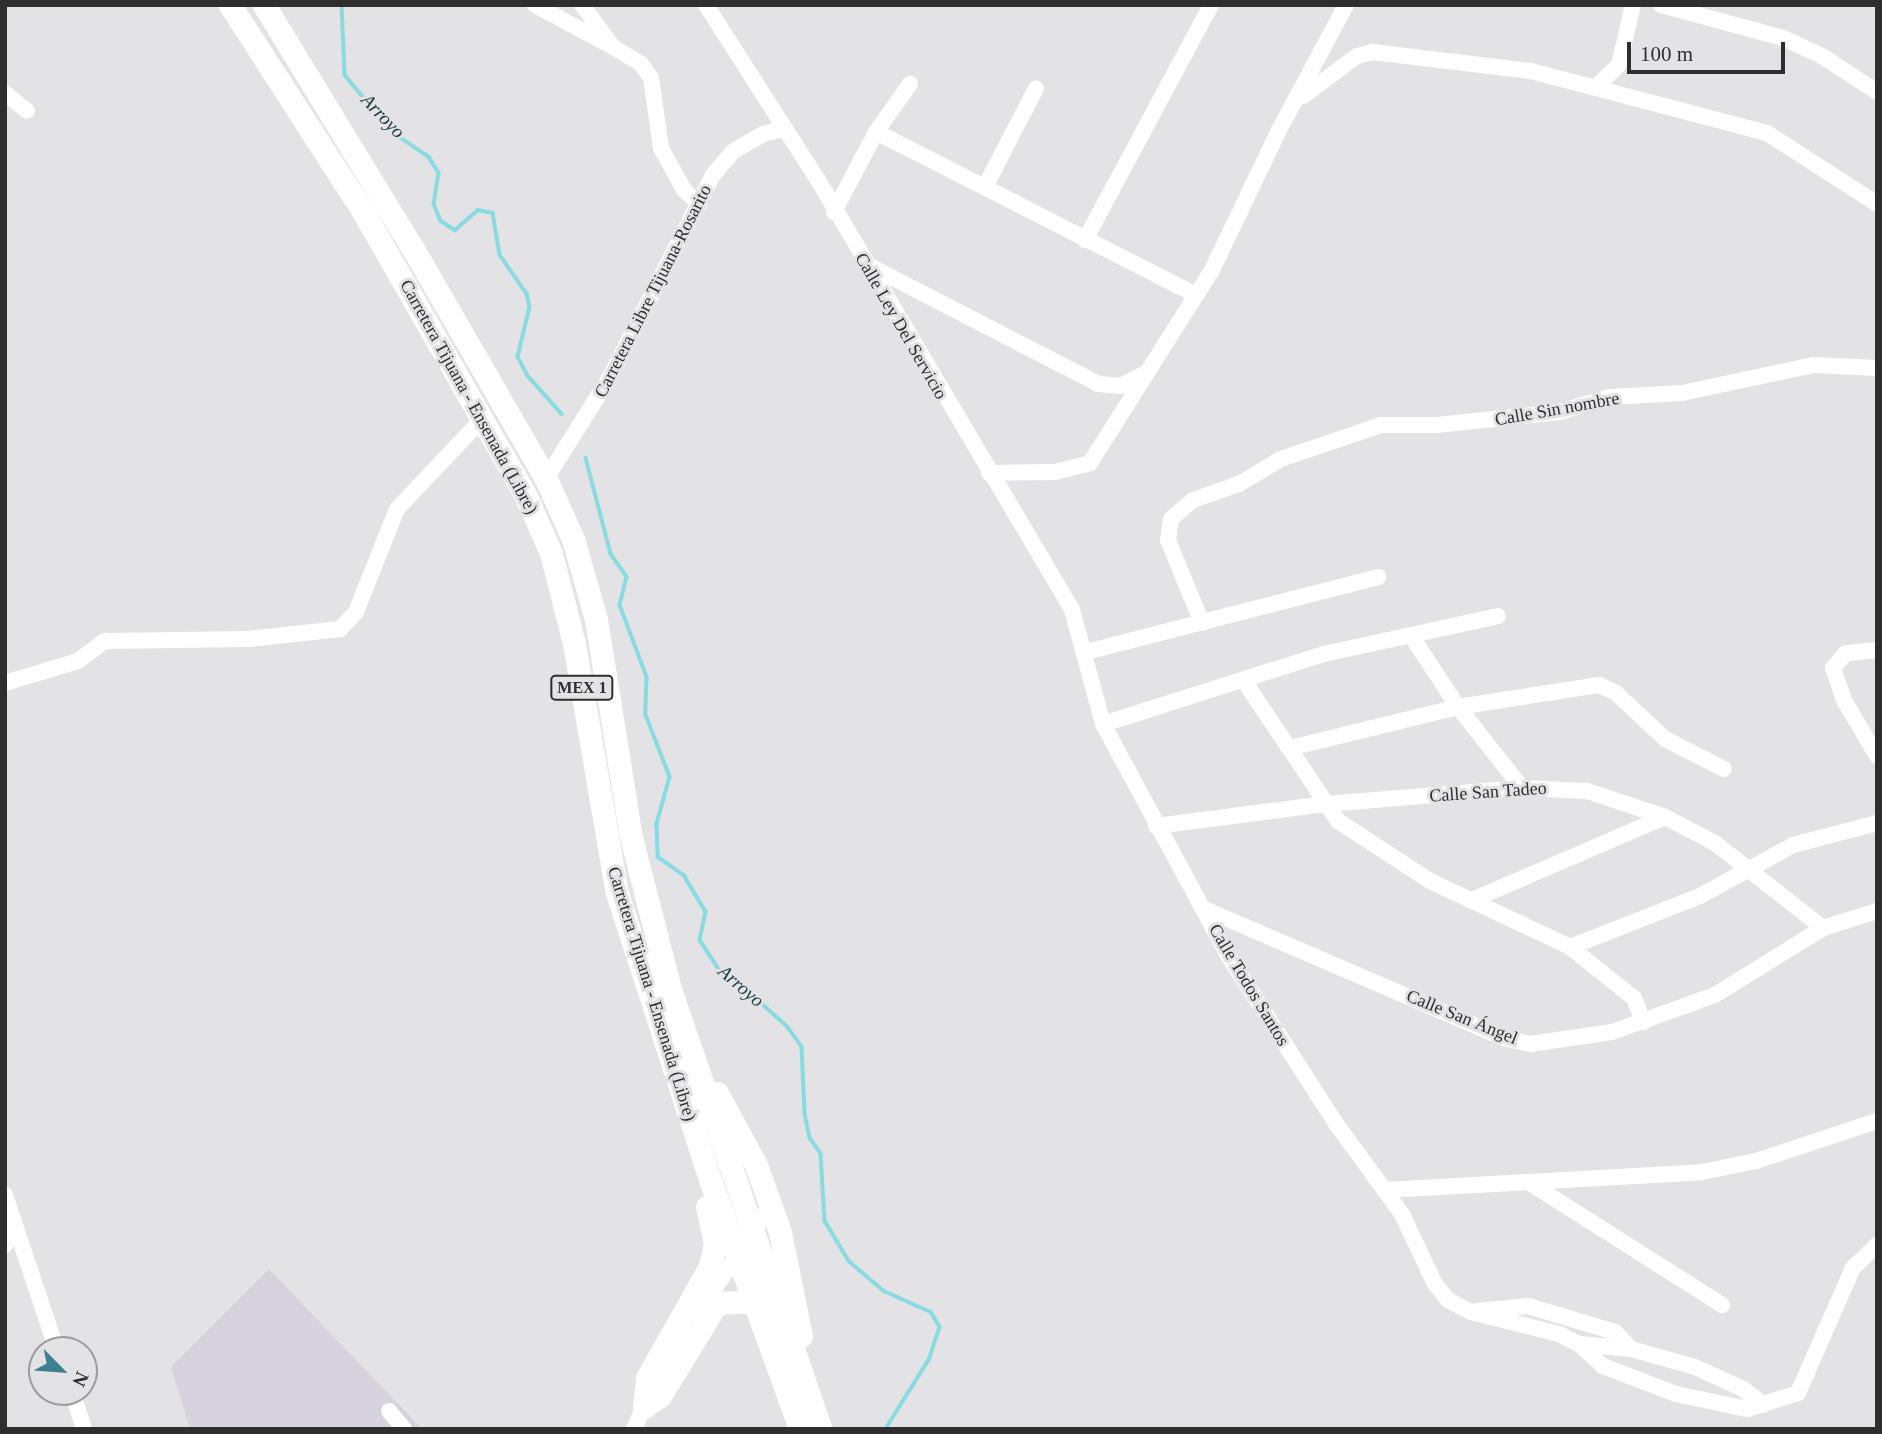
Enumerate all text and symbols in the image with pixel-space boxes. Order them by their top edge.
scale bar [1630,28,1787,72]
text: 100 m [1640,42,1693,66]
water label: Arroyo [356,89,410,143]
street label: Carretera Libre Tijuana-Rosarito [590,181,716,401]
street label: Calle Ley Del Servicio [850,249,952,403]
street label: Carretera Tijuana - Ensenada (Libre) [395,276,543,518]
street label: Calle Sin nombre [1493,387,1621,431]
road number: MEX 1 [549,676,615,701]
street label: Calle San Tadeo [1429,777,1547,807]
street label: Carretera Tijuana - Ensenada (Libre) [603,864,701,1124]
street label: Calle Todos Santos [1204,920,1294,1050]
water label: Arroyo [713,960,769,1012]
street label: Calle San Ángel [1403,985,1521,1049]
north arrow [28,1336,98,1406]
text: N [68,1369,93,1390]

